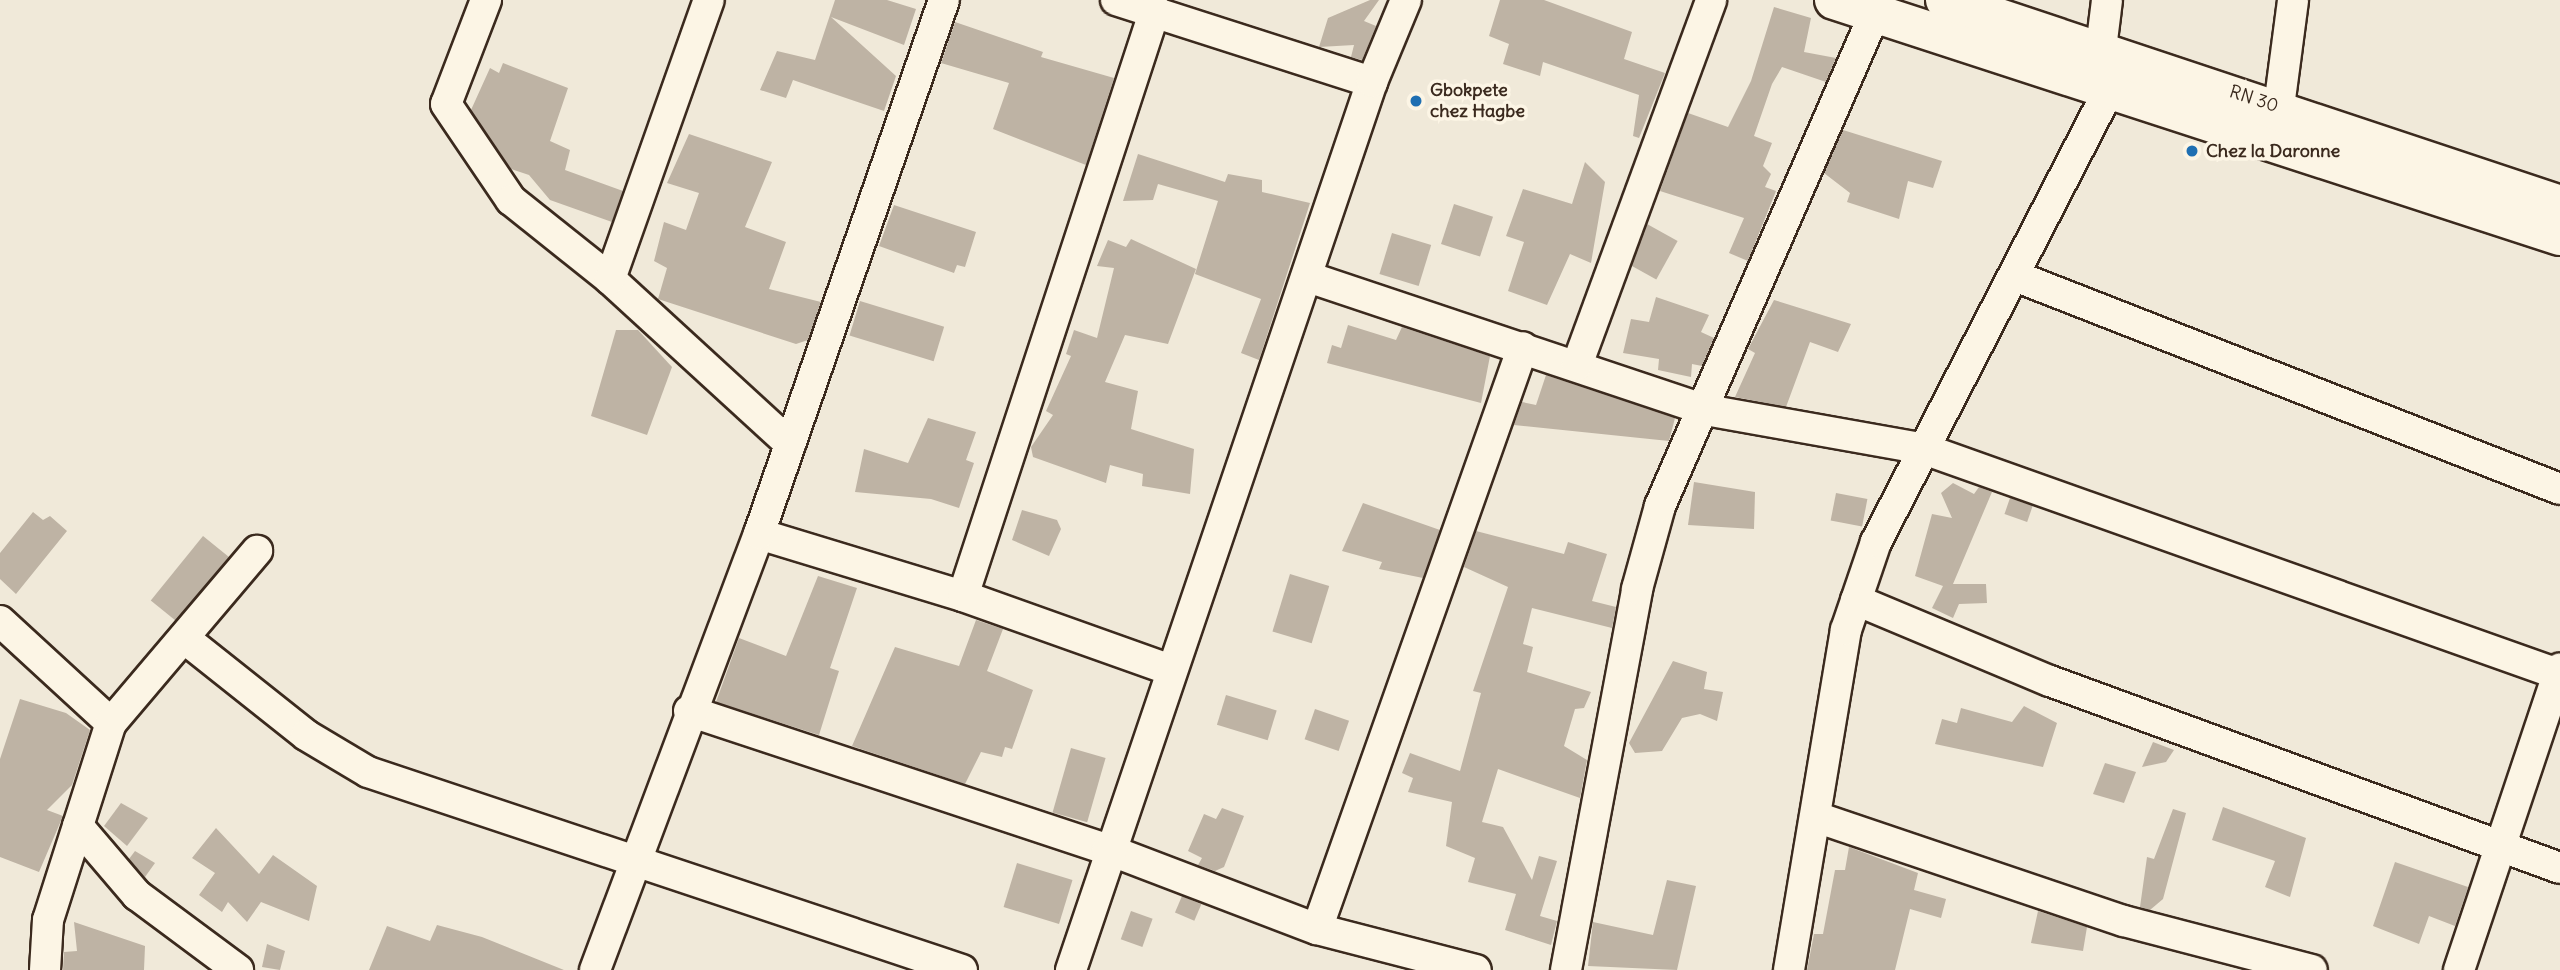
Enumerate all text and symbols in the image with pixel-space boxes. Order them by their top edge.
place label: Gbokpete chez Hagbe [1430,80,1525,122]
street label: RN 30 [2227,81,2281,117]
marker: Gbokpete chez Hagbe [1408,93,1424,109]
place label: Chez la Daronne [2206,140,2340,162]
marker: Chez la Daronne [2184,143,2200,159]

